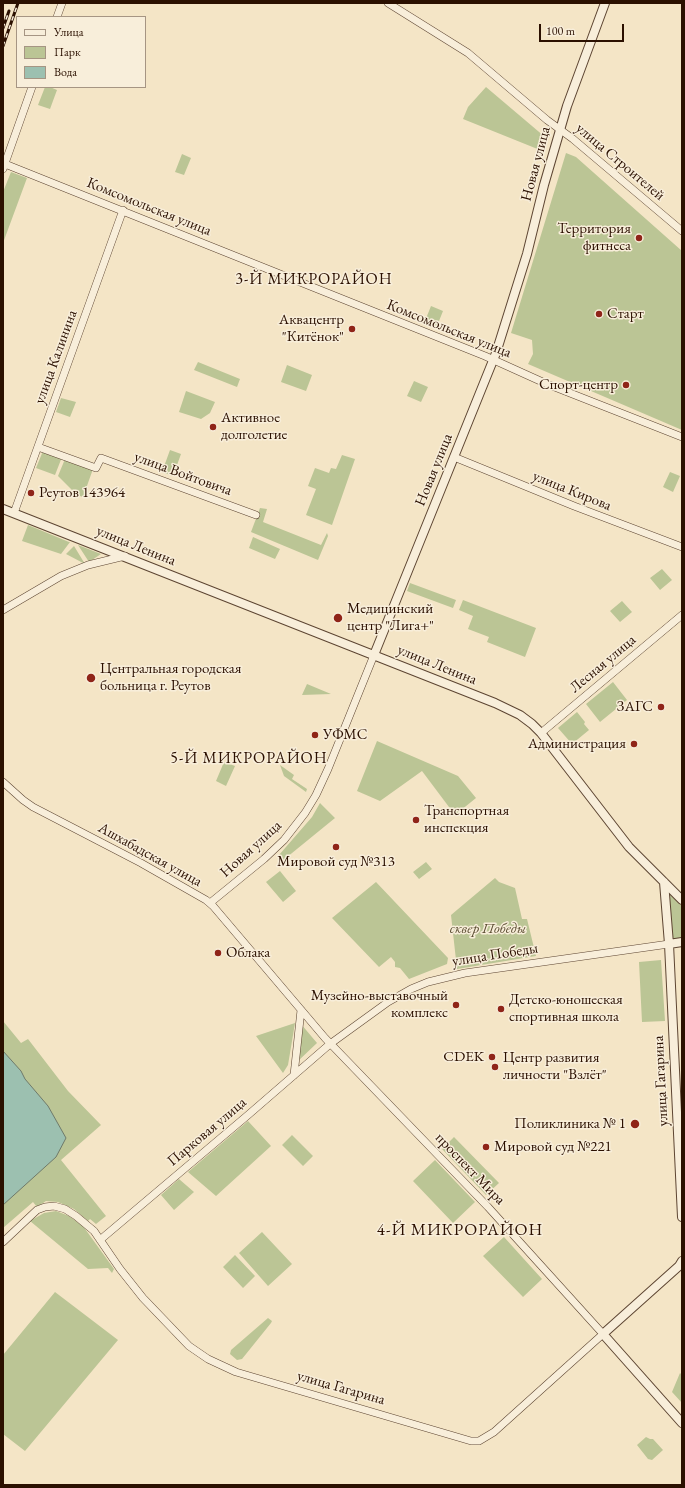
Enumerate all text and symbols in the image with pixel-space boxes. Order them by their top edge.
legend [16,16,146,88]
scale bar [541,16,626,42]
text: 100 m [546,23,575,39]
text: Улица [54,24,84,40]
text: Парк [54,44,81,60]
text: Вода [54,64,77,80]
street label: улица Строителей [572,119,668,205]
street label: Новая улица [517,125,555,203]
street label: Комсомольская улица [84,174,214,240]
place label: Территория фитнеса [557,220,631,255]
marker: Территория фитнеса [634,233,644,243]
district label: 3-Й МИКРОРАЙОН [235,270,393,290]
street label: Комсомольская улица [384,296,514,362]
place label: Старт [607,305,644,323]
street label: улица Калинина [31,308,81,406]
marker: Старт [594,309,604,319]
place label: Аквацентр "Китёнок" [279,311,344,346]
marker: Аквацентр "Китёнок" [347,324,357,334]
place label: Спорт-центр [539,376,618,394]
marker: Спорт-центр [621,380,631,390]
place label: Активное долголетие [221,409,287,444]
marker: Активное долголетие [208,422,218,432]
street label: Новая улица [411,431,457,509]
street label: улица Войтовича [132,448,234,500]
street label: улица Кирова [530,467,614,515]
place label: Реутов 143964 [39,484,125,502]
marker: Реутов 143964 [26,488,36,498]
street label: улица Ленина [94,522,178,570]
place label: Медицинский центр "Лига+" [347,600,434,635]
marker: Медицинский центр "Лига+" [332,612,344,624]
street label: Лесная улица [566,631,640,697]
street label: улица Ленина [395,641,479,689]
place label: Центральная городская больница г. Реутов [100,660,241,695]
marker: Центральная городская больница г. Реутов [85,672,97,684]
place label: ЗАГС [617,698,653,716]
marker: ЗАГС [656,702,666,712]
place label: УФМС [323,726,367,744]
marker: УФМС [310,730,320,740]
place label: Администрация [528,735,626,753]
marker: Администрация [629,739,639,749]
district label: 5-Й МИКРОРАЙОН [170,749,328,769]
place label: Транспортная инспекция [424,802,509,837]
marker: Транспортная инспекция [411,815,421,825]
street label: Новая улица [216,817,286,881]
street label: Ашхабадская улица [95,819,205,891]
marker: Мировой суд №313 [331,842,341,852]
place label: Мировой суд №313 [277,853,395,871]
park label: сквер Победы [450,920,526,938]
street label: улица Победы [451,939,539,971]
place label: Облака [226,944,270,962]
marker: Облака [213,948,223,958]
place label: Музейно-выставочный комплекс [311,987,448,1022]
place label: Детско-юношеская спортивная школа [509,991,623,1026]
marker: Музейно-выставочный комплекс [451,1000,461,1010]
marker: Детско-юношеская спортивная школа [496,1004,506,1014]
street label: улица Гагарина [650,1035,672,1127]
place label: CDEK [443,1048,484,1066]
place label: Центр развития личности "Взлёт" [503,1049,607,1084]
marker: CDEK [487,1052,497,1062]
marker: Центр развития личности "Взлёт" [490,1062,500,1072]
street label: Парковая улица [164,1094,250,1170]
place label: Поликлиника № 1 [514,1115,626,1133]
marker: Поликлиника № 1 [629,1118,641,1130]
street label: проспект Мира [431,1129,509,1209]
place label: Мировой суд №221 [494,1138,612,1156]
marker: Мировой суд №221 [481,1142,491,1152]
district label: 4-Й МИКРОРАЙОН [377,1220,543,1240]
street label: улица Гагарина [295,1367,387,1409]

